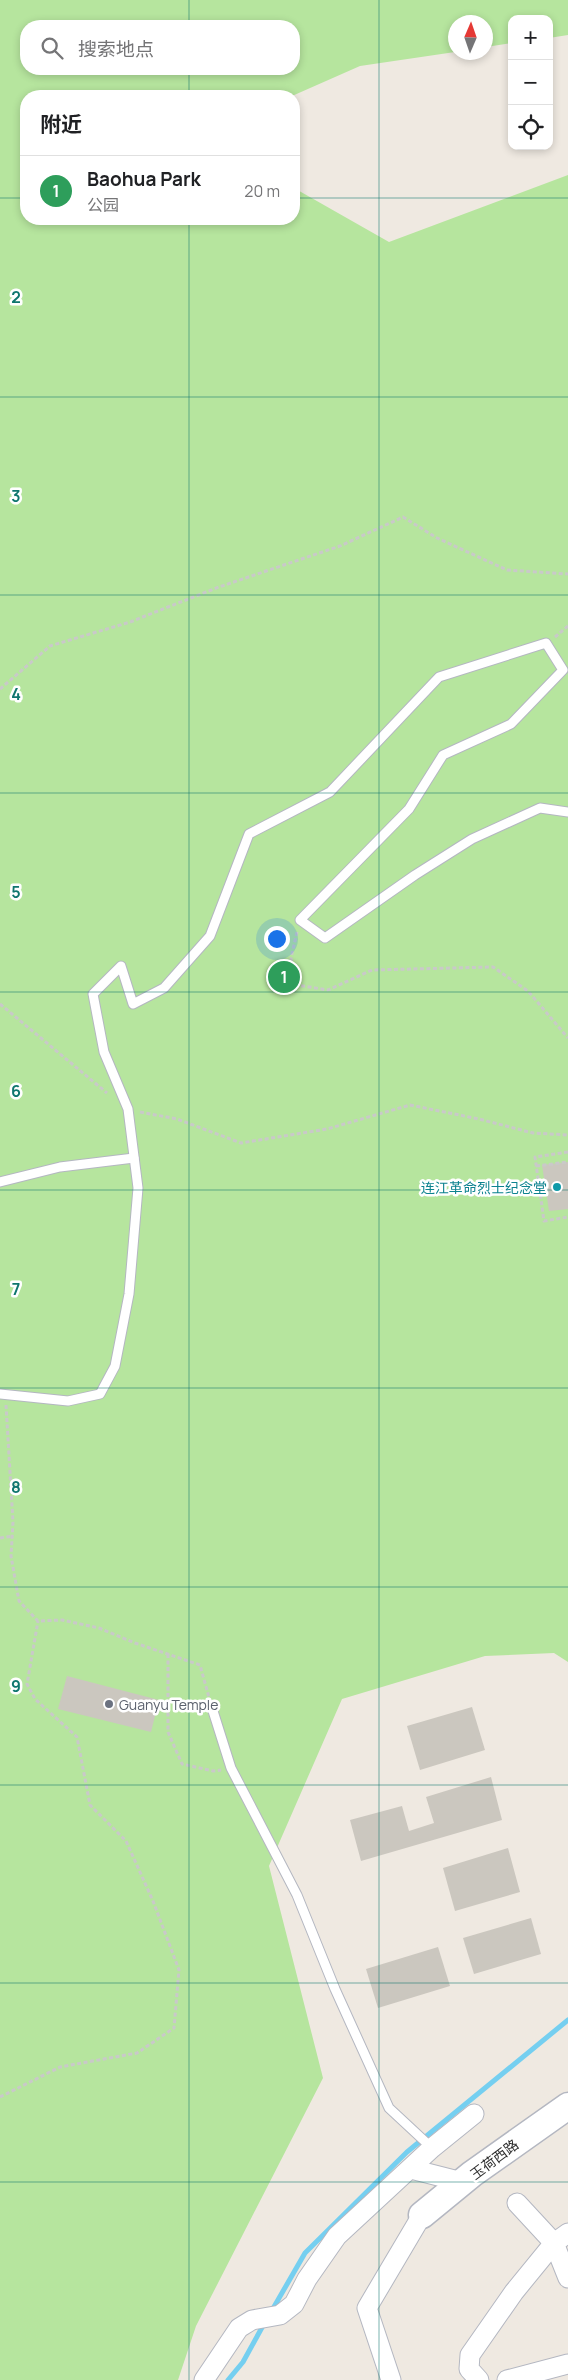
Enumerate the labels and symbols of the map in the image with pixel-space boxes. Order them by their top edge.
north arrow [448,15,493,60]
text: 2 [11,286,21,308]
text: 3 [11,485,21,507]
text: 4 [11,683,21,705]
text: 5 [11,881,21,903]
your location [264,926,290,952]
pin: 1 [268,958,300,996]
text: 6 [11,1080,21,1102]
place label: 连江革命烈士纪念堂 [421,1178,547,1197]
marker: 连江革命烈士纪念堂 [551,1181,563,1193]
text: 7 [12,1278,20,1300]
text: 8 [11,1476,21,1498]
text: 9 [11,1675,21,1697]
place label: Guanyu Temple [119,1695,218,1714]
marker: Guanyu Temple [103,1698,115,1710]
street label: 玉荷西路 [466,2135,522,2183]

